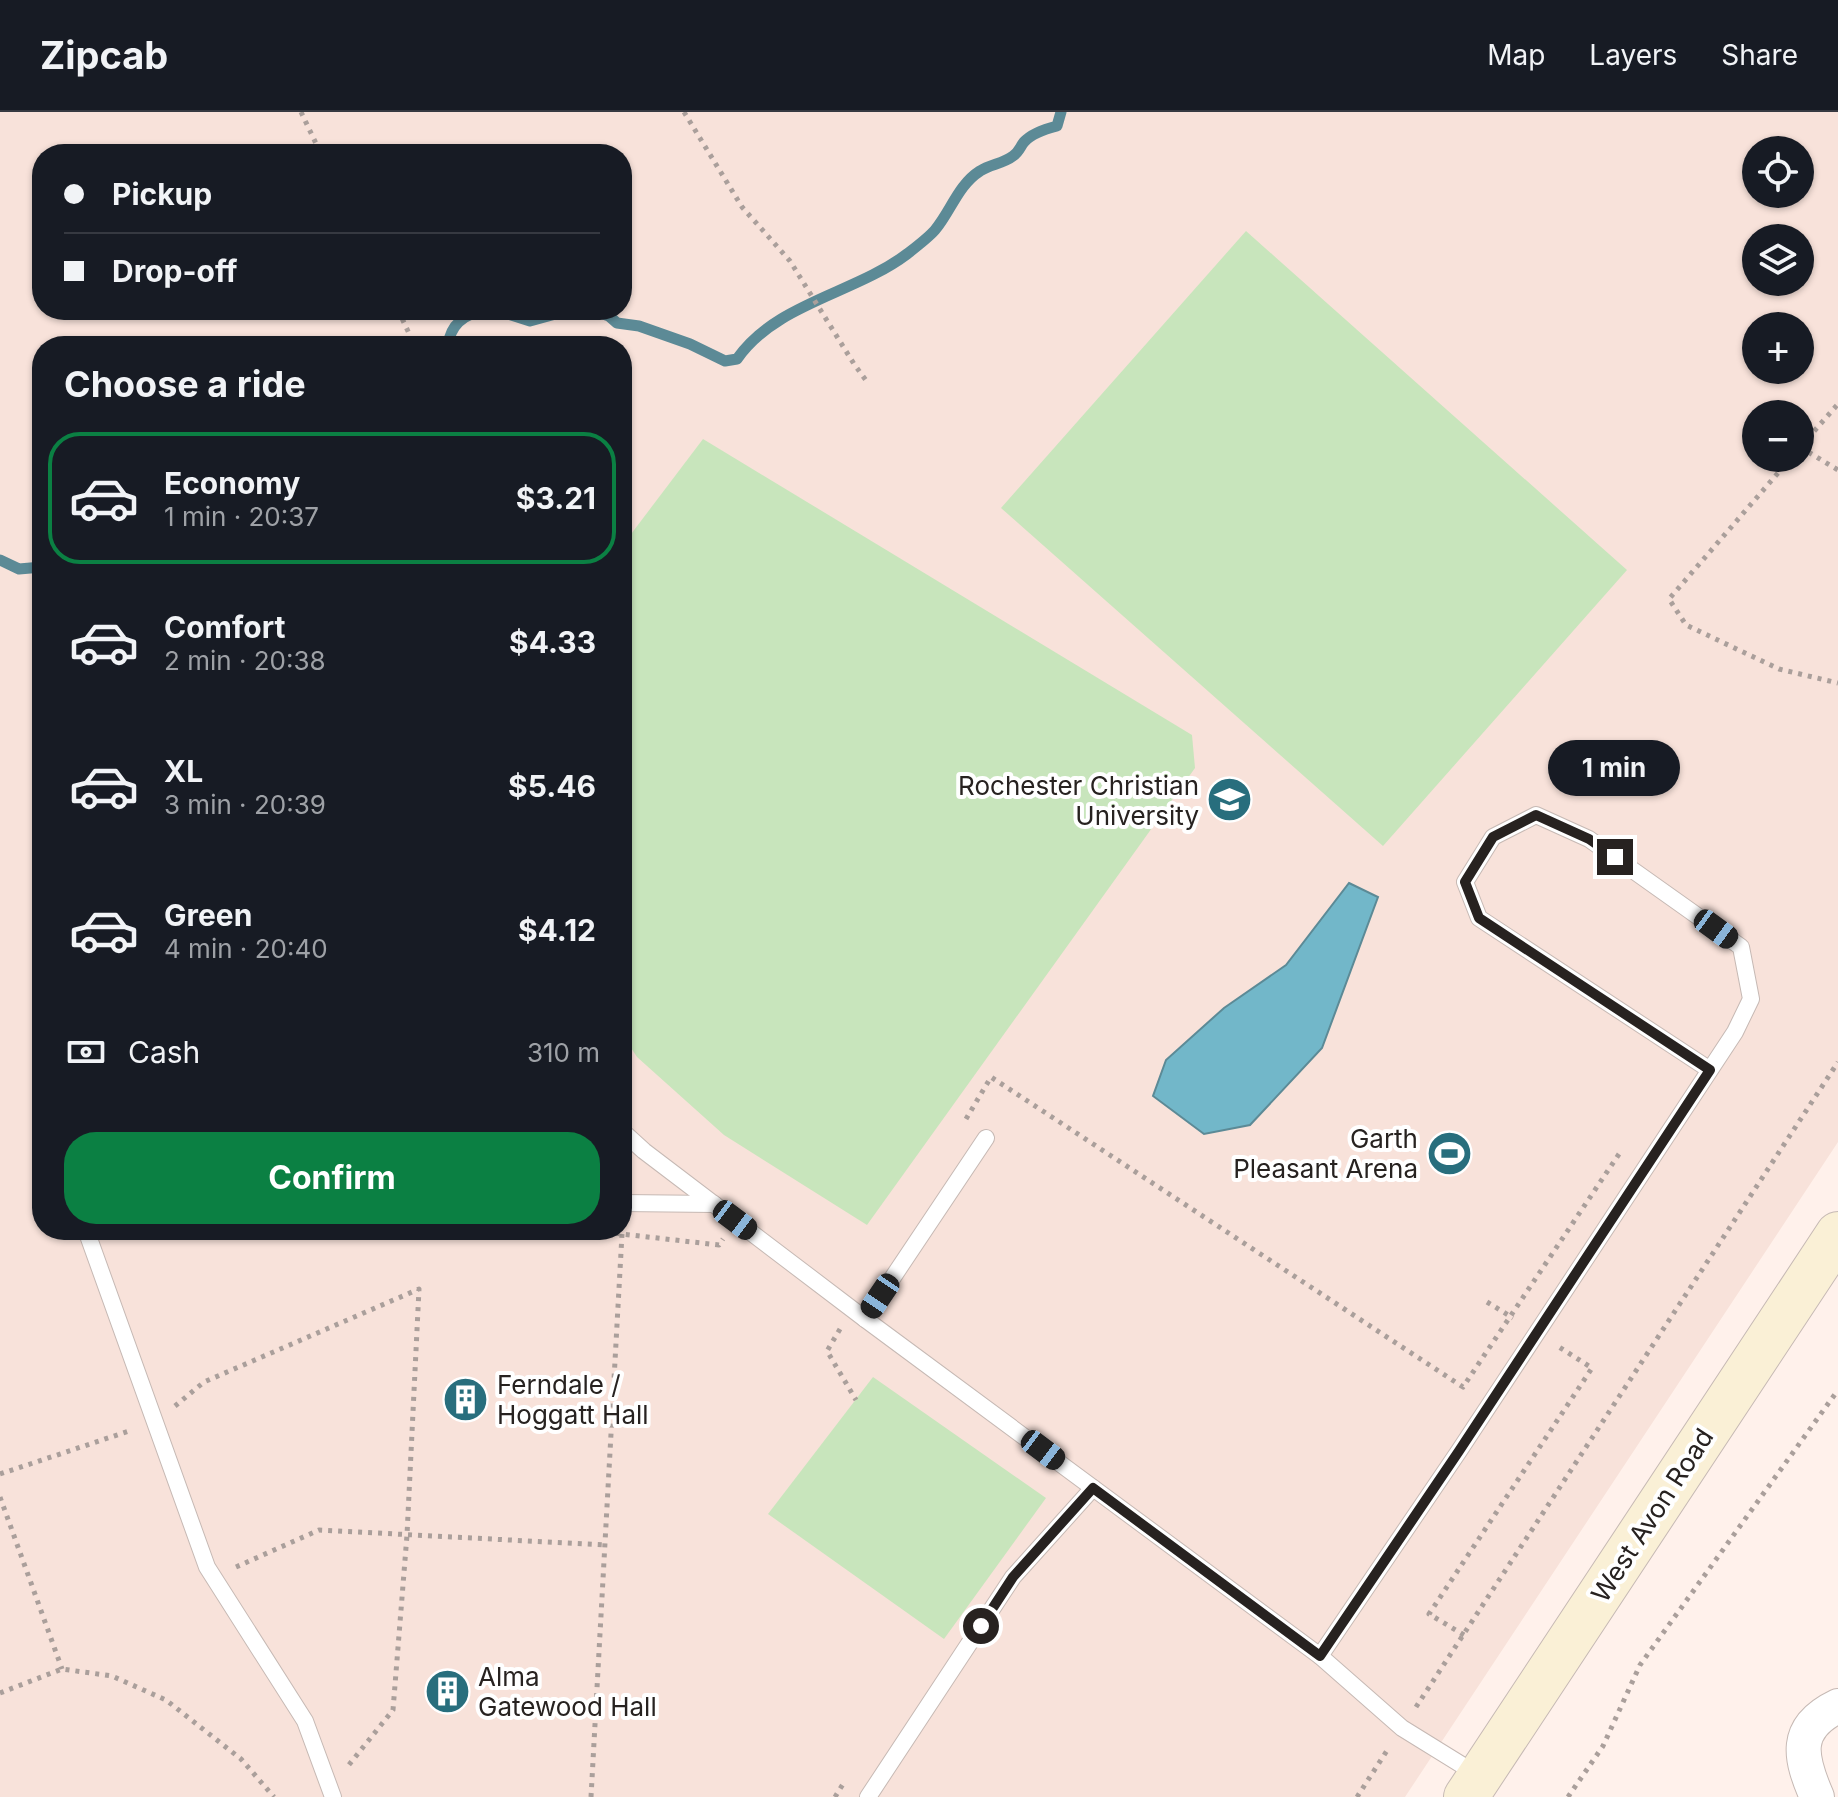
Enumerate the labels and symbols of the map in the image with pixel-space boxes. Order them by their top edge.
callout: 1 min [1549,741,1681,797]
place label: Rochester Christian University [958,770,1199,831]
school or university icon: Rochester Christian University [1206,776,1254,824]
route end [1597,839,1633,875]
car [1690,905,1742,953]
place label: Garth Pleasant Arena [1233,1123,1418,1184]
sports icon: Garth Pleasant Arena [1425,1129,1473,1177]
car [709,1196,761,1244]
car [857,1269,903,1323]
place label: Ferndale / Hoggatt Hall [497,1369,649,1430]
building icon: Ferndale / Hoggatt Hall [442,1375,490,1423]
street label: West Avon Road [1584,1423,1720,1607]
car [1017,1426,1069,1474]
route start [963,1608,999,1644]
place label: Alma Gatewood Hall [478,1661,657,1722]
building icon: Alma Gatewood Hall [423,1667,471,1715]

